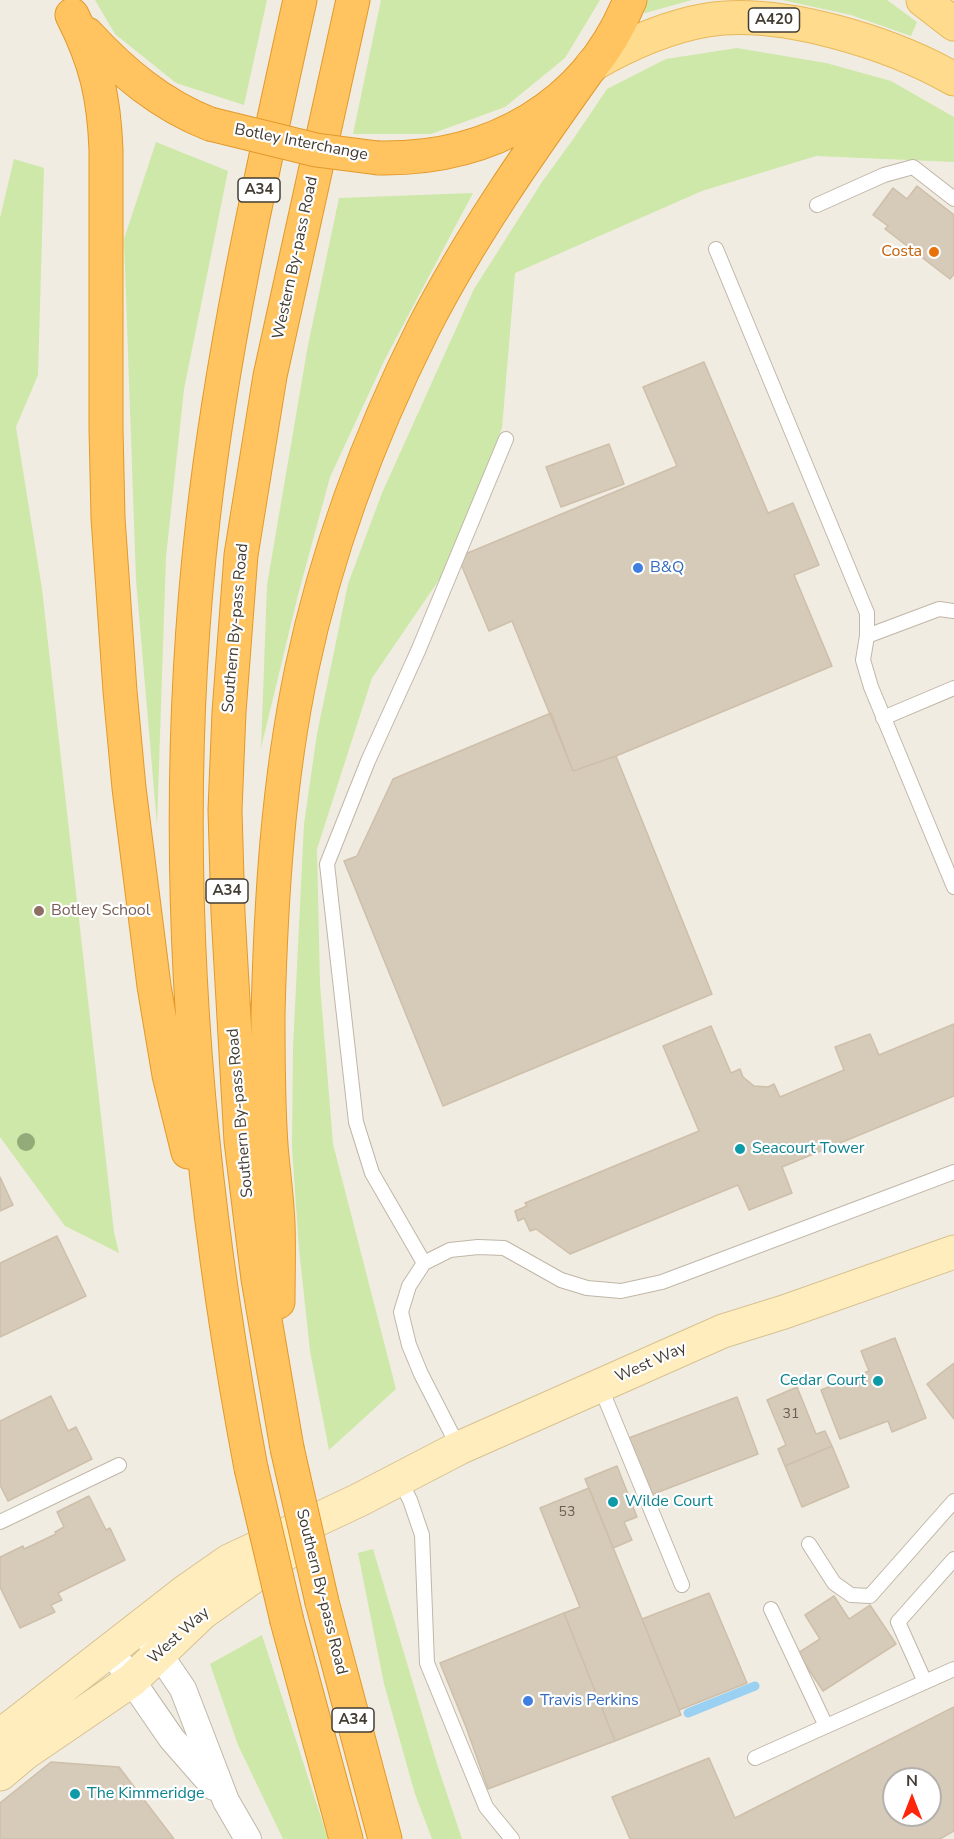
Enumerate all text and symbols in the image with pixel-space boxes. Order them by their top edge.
road number: A420 [748,8,800,32]
street label: Botley Interchange [233,121,369,165]
street label: Western By-pass Road [269,175,323,341]
road number: A34 [238,178,280,202]
place label: Costa [881,242,922,262]
marker: Costa [927,245,941,259]
street label: Southern By-pass Road [219,543,253,713]
place label: B&Q [650,558,684,578]
marker: B&Q [631,561,645,575]
road number: A34 [206,879,248,903]
place label: Botley School [51,901,150,921]
marker: Botley School [32,904,46,918]
street label: Southern By-pass Road [224,1028,258,1198]
place label: Seacourt Tower [752,1139,865,1159]
marker: Seacourt Tower [733,1142,747,1156]
street label: West Way [612,1339,690,1387]
place label: Cedar Court [780,1371,866,1391]
marker: Cedar Court [871,1374,885,1388]
house number: 31 [783,1407,799,1423]
place label: Wilde Court [625,1492,713,1512]
marker: Wilde Court [606,1495,620,1509]
house number: 53 [559,1505,575,1521]
street label: Southern By-pass Road [291,1507,351,1677]
street label: West Way [144,1603,214,1669]
place label: Travis Perkins [540,1691,639,1711]
marker: Travis Perkins [521,1694,535,1708]
road number: A34 [332,1708,374,1732]
north arrow [882,1767,942,1827]
text: N [906,1770,918,1792]
place label: The Kimmeridge [87,1784,205,1804]
marker: The Kimmeridge [68,1787,82,1801]

